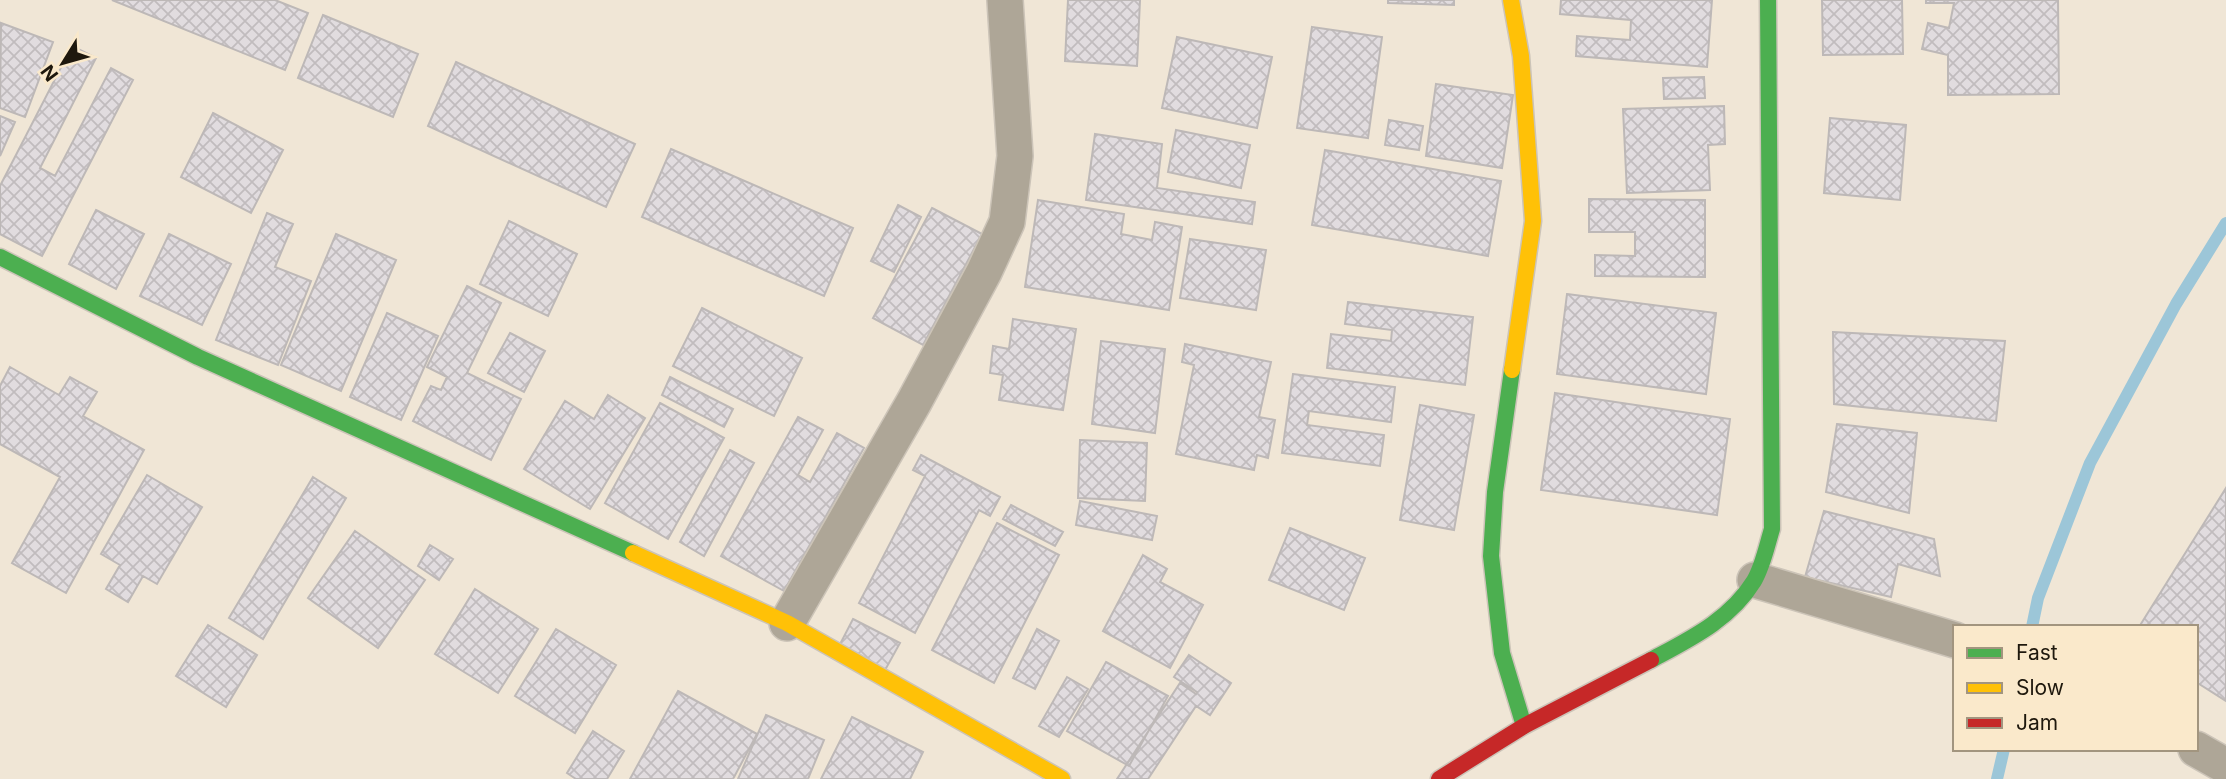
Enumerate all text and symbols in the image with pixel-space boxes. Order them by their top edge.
north arrow [28,28,98,98]
text: N [36,60,63,86]
legend [1953,625,2198,751]
text: Fast [2016,640,2058,665]
text: Slow [2016,675,2064,700]
text: Jam [2016,710,2058,735]

